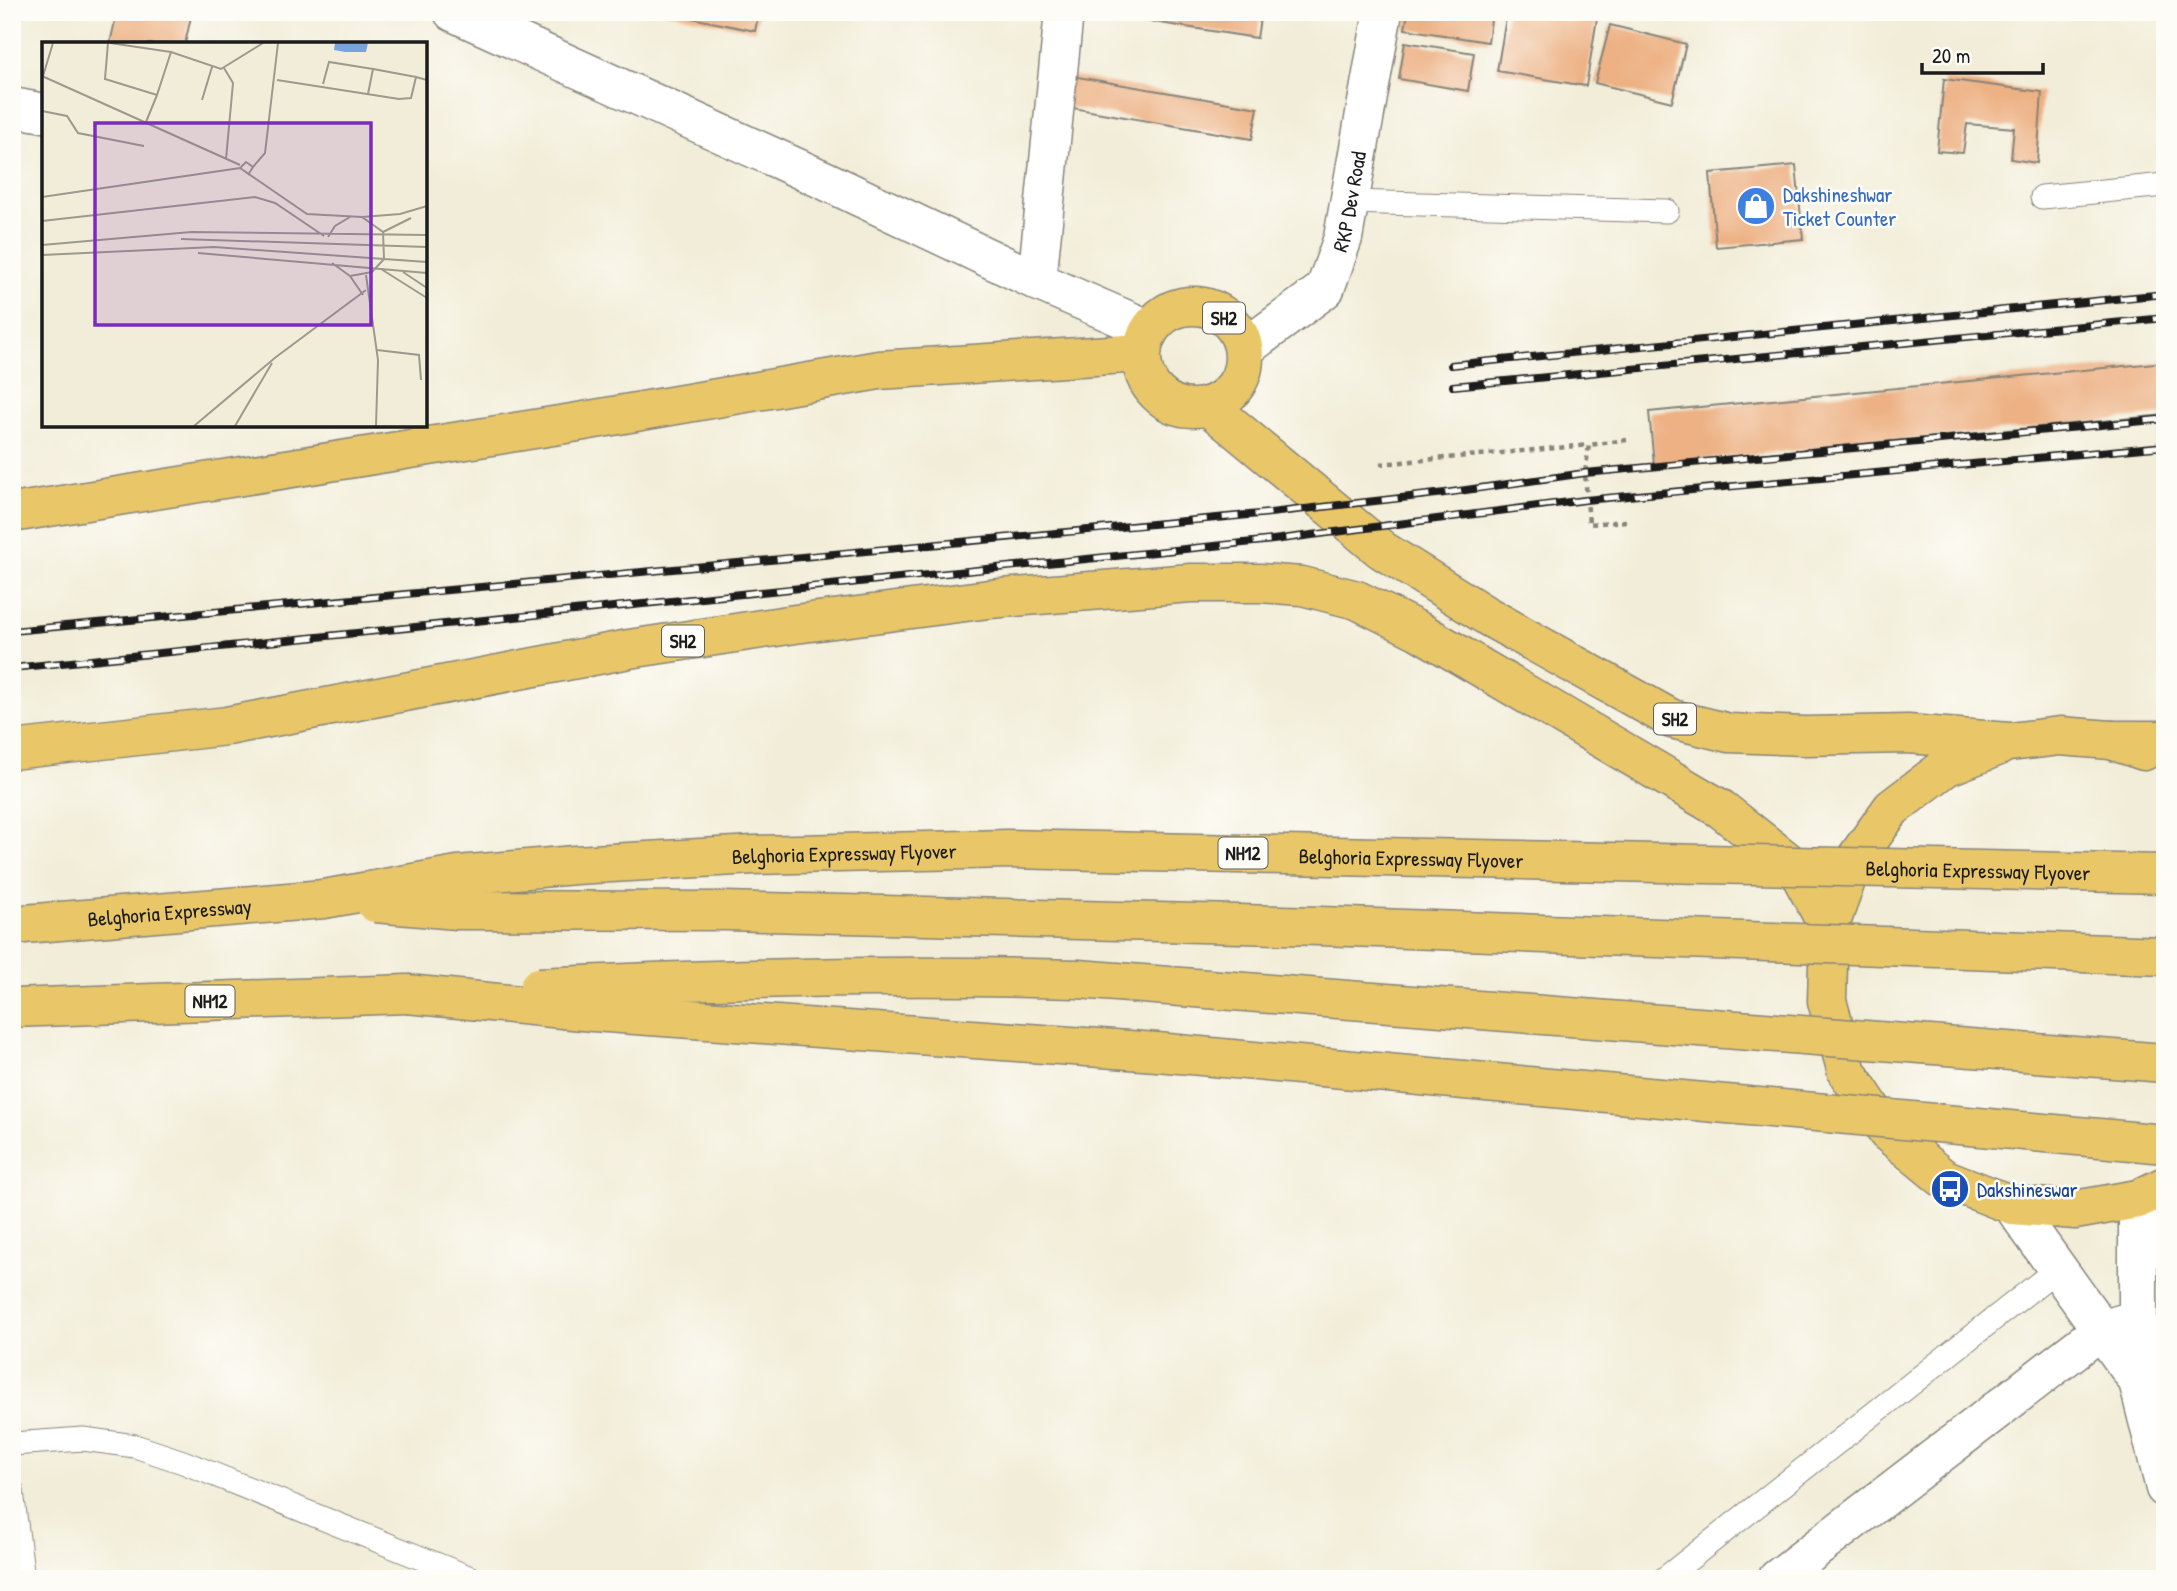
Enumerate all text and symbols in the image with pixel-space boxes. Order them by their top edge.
scale bar [1922,32,2042,76]
text: 20 m [1932,41,1970,70]
inset map [42,42,427,427]
street label: RKP Dev Road [1325,149,1373,256]
place label: Dakshineshwar Ticket Counter [1783,180,1896,233]
shop icon: Dakshineshwar Ticket Counter [1735,185,1777,227]
road number: SH2 [1203,302,1245,334]
road number: SH2 [662,626,704,656]
road number: SH2 [1654,704,1696,734]
street label: Belghoria Expressway Flyover [731,836,957,871]
road number: NH12 [1218,838,1268,868]
street label: Belghoria Expressway Flyover [1298,841,1524,875]
street label: Belghoria Expressway Flyover [1865,853,2091,887]
street label: Belghoria Expressway [86,891,253,933]
road number: NH12 [186,986,234,1016]
bus stop icon: Dakshineswar [1929,1168,1971,1210]
place label: Dakshineswar [1977,1175,2078,1204]

